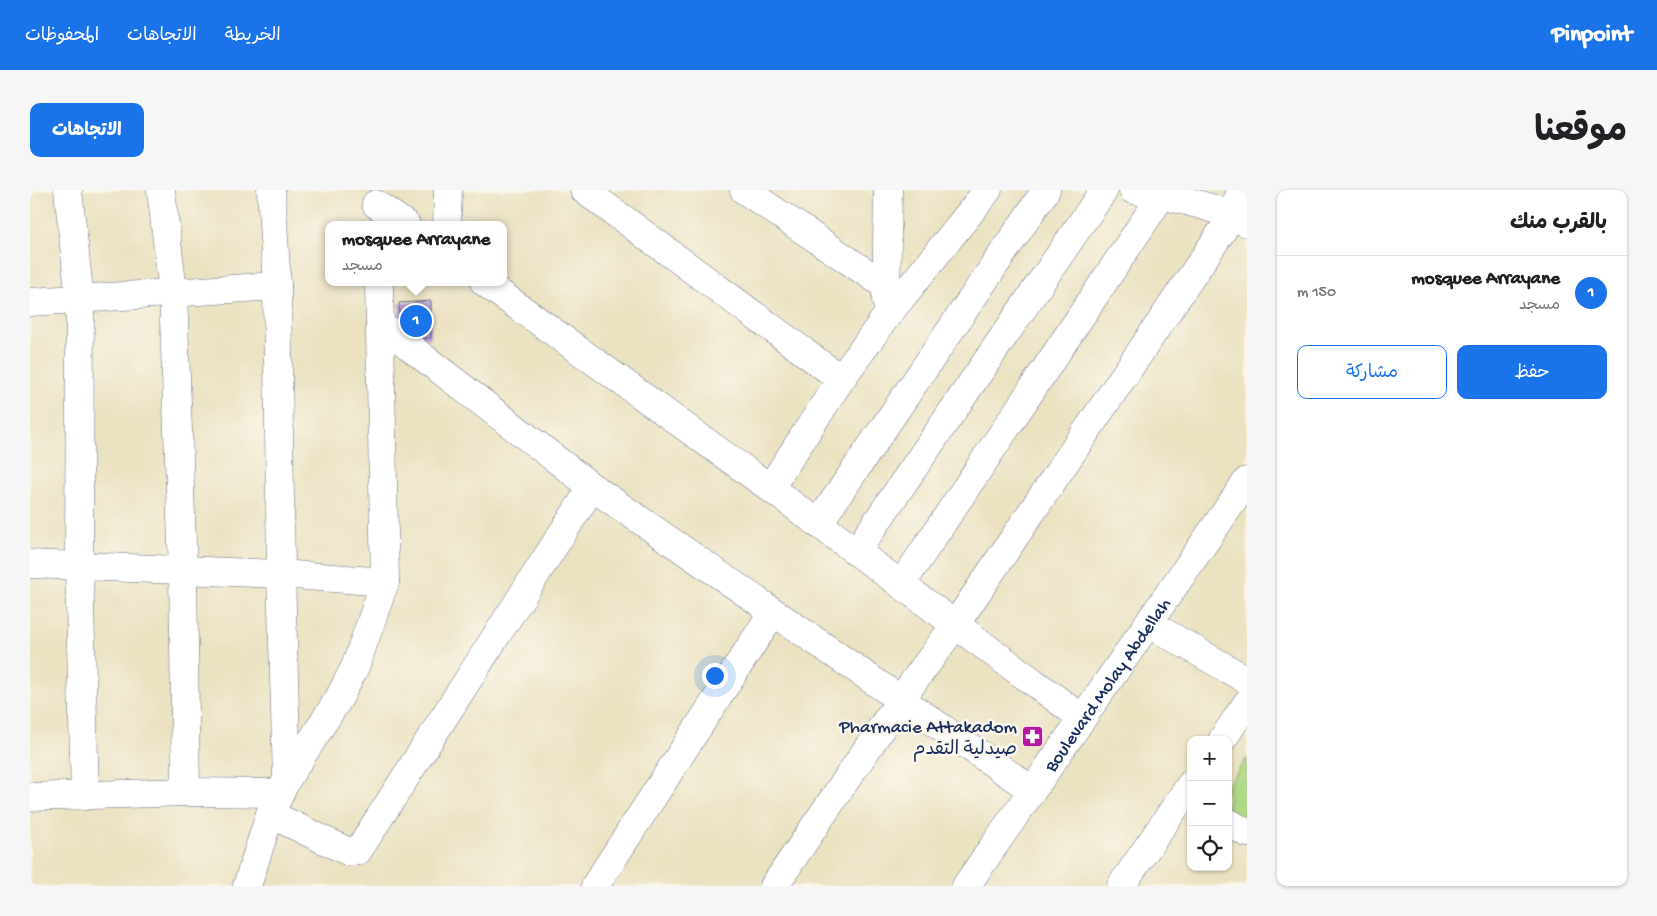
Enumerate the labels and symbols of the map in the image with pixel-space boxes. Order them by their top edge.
pin: 1 [400,302,432,340]
street label: Boulevard Molay Abdellah [1040,594,1178,778]
your location [702,663,728,689]
place label: Pharmacie Attakadom صيدلية التقدم [838,717,1018,762]
pharmacy icon: Pharmacie Attakadom صيدلية التقدم [1021,724,1045,748]

